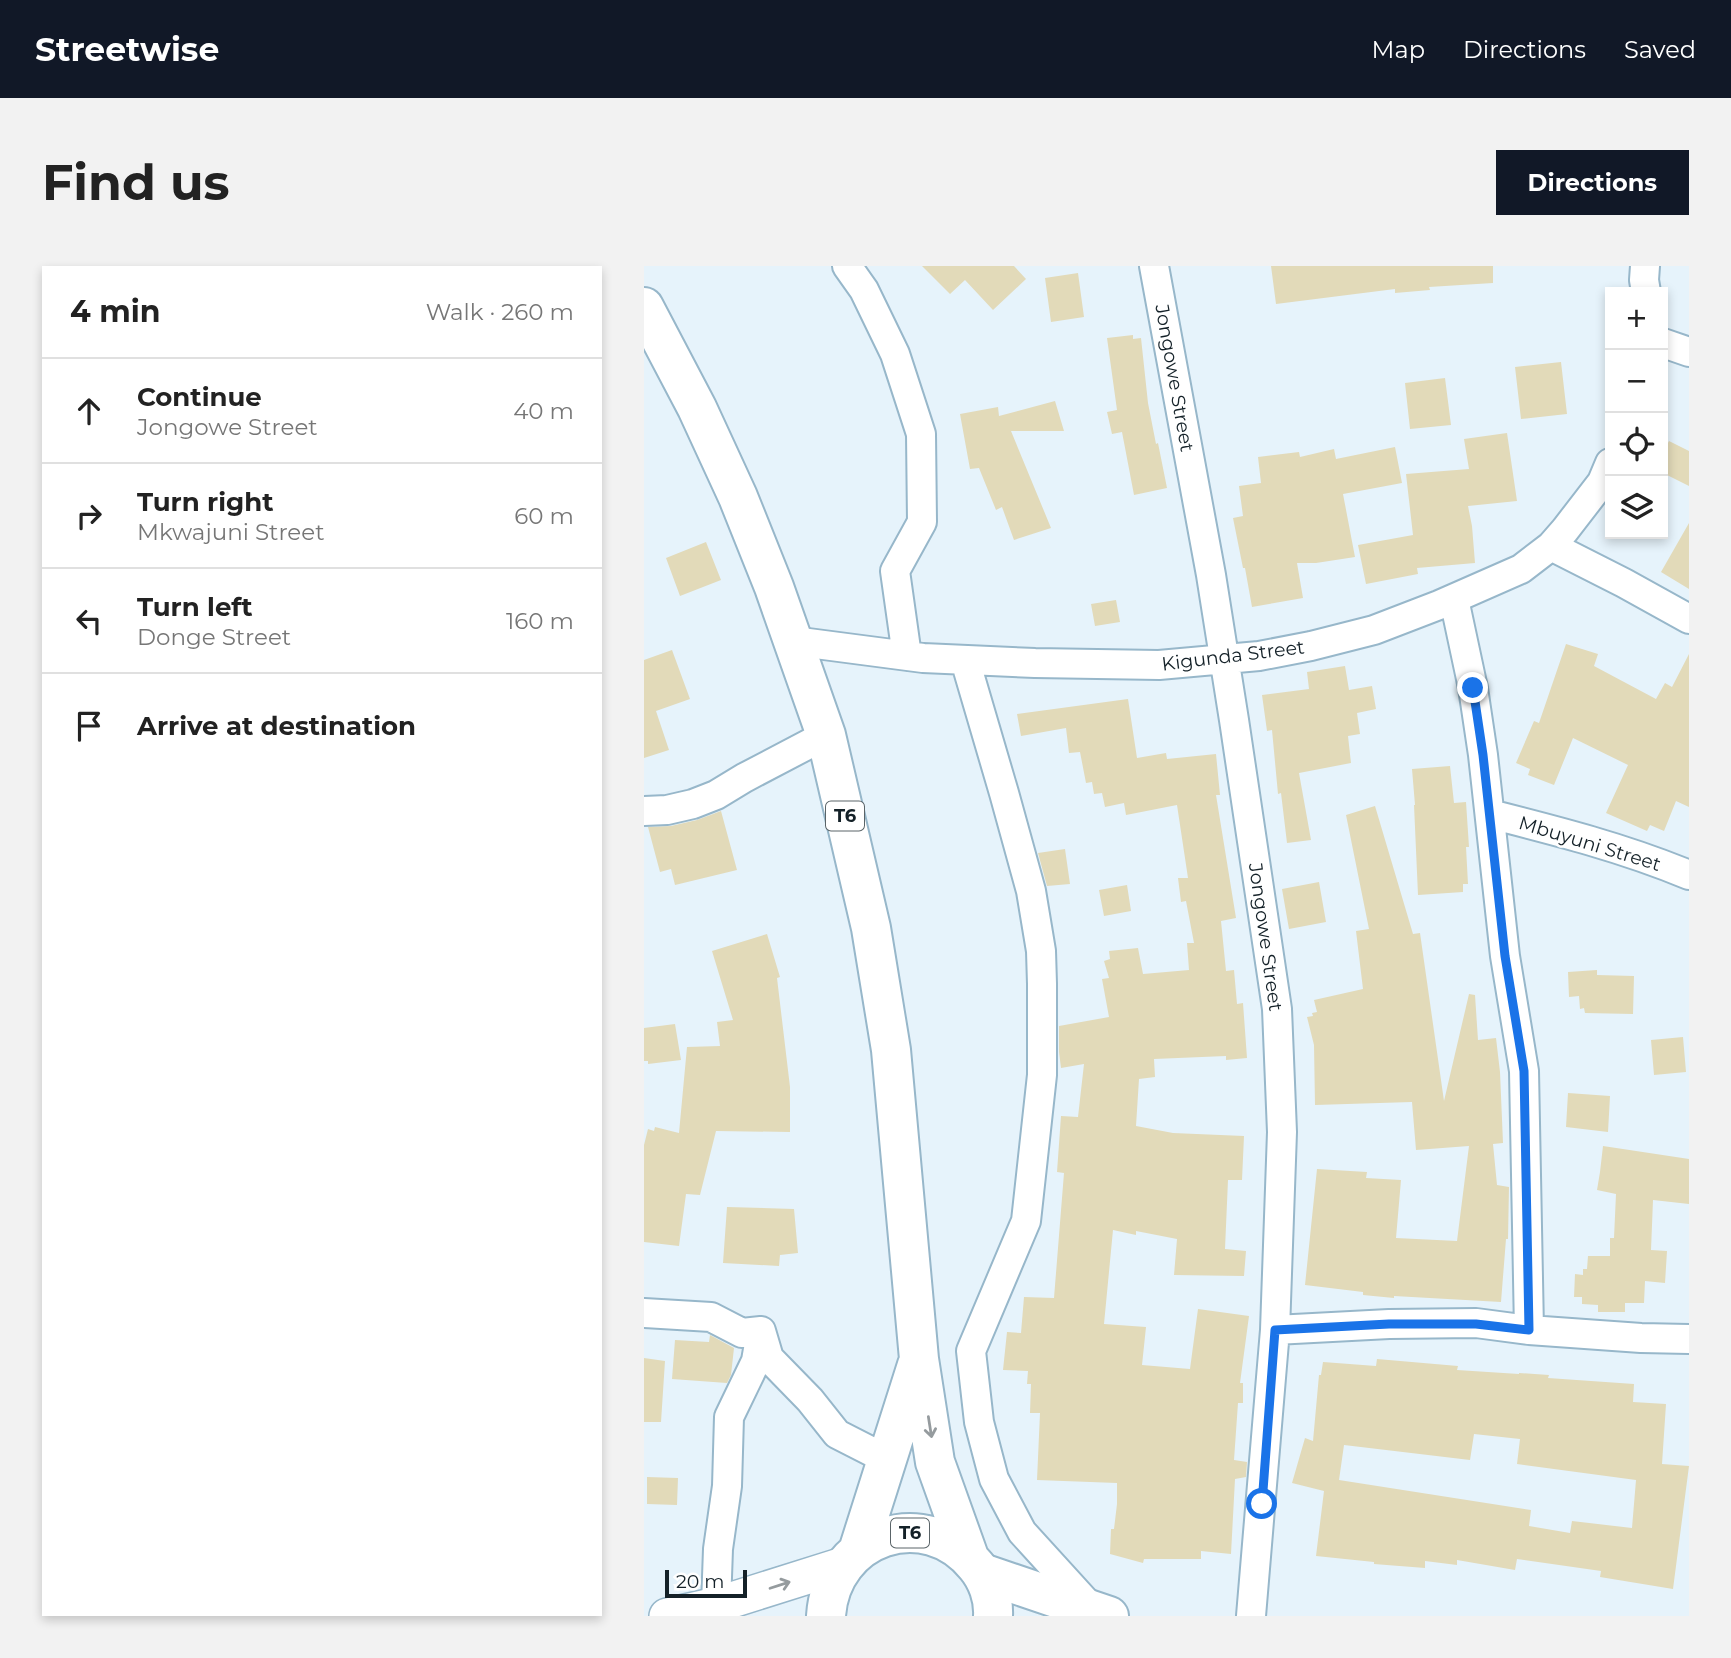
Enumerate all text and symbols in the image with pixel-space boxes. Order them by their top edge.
text: Streetwise [35,29,219,69]
text: Map [1372,35,1425,64]
text: Directions [1463,35,1586,64]
text: Saved [1624,35,1696,64]
button: Directions [1496,150,1689,215]
text: Find us [42,153,230,212]
map controls [1605,287,1668,539]
button: + [1605,287,1668,350]
text: 4 min [70,293,160,330]
text: Walk · 260 m [426,298,574,326]
street label: Jongowe Street [1150,302,1199,454]
button: − [1605,350,1668,413]
text: Continue [137,381,262,413]
icon: ahead [70,392,108,430]
text: 40 m [513,397,574,425]
text: Jongowe Street [137,413,318,441]
button: locate [1605,413,1668,476]
button: layers [1605,476,1668,539]
text: Turn right [137,486,273,518]
icon: right [70,497,108,535]
text: 60 m [514,502,574,530]
text: Mkwajuni Street [137,518,324,546]
text: Turn left [137,591,253,623]
icon: left [70,602,108,640]
text: 160 m [506,607,574,635]
text: Donge Street [137,623,291,651]
street label: Kigunda Street [1160,635,1306,676]
route end [1457,672,1488,703]
icon: arrive [70,707,108,745]
text: Arrive at destination [137,710,416,742]
road number: T6 [826,802,864,830]
street label: Mbuyuni Street [1516,811,1664,876]
street label: Jongowe Street [1244,861,1287,1013]
one-way arrow [924,1415,937,1438]
route start [1246,1488,1277,1519]
road number: T6 [891,1518,929,1548]
scale bar [665,1567,747,1599]
text: 20 m [676,1570,724,1593]
one-way arrow [768,1578,790,1590]

